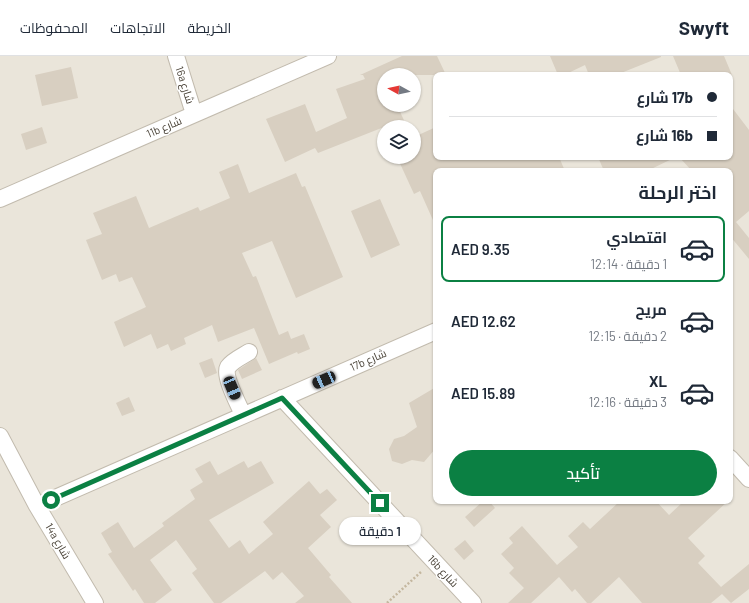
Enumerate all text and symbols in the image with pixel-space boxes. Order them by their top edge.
text: Swyft [679,16,729,39]
text: المحفوظات [20,19,88,36]
text: الاتجاهات [110,19,166,36]
text: الخريطة [188,19,231,36]
street label: 16a شارع [171,64,198,106]
north arrow [377,68,421,112]
map controls [377,68,421,164]
text: 17b شارع [637,88,693,106]
street label: 11b شارع [144,113,184,142]
button: layers [377,120,421,164]
text: 16b شارع [636,126,693,144]
text: اختر الرحلة [639,181,717,203]
text: اقتصادي [607,228,667,246]
icon: car [679,231,715,267]
text: AED 9.35 [451,240,510,258]
text: 1 دقيقة · 12:14 [590,256,667,272]
text: مريح [635,300,667,318]
icon: car [679,303,715,339]
text: AED 12.62 [451,312,516,330]
text: 2 دقيقة · 12:15 [589,328,667,344]
street label: 17b شارع [348,346,389,375]
car [311,370,337,390]
text: XL [649,372,667,390]
car [222,375,242,401]
icon: car [679,375,715,411]
text: AED 15.89 [451,384,515,402]
text: 3 دقيقة · 12:16 [589,394,667,410]
button: تأكيد [449,450,717,496]
route start [42,491,60,509]
route end [371,494,389,512]
callout: 1 دقيقة [339,517,421,545]
street label: 14a شارع [41,521,74,562]
text: 1 دقيقة [359,523,401,539]
street label: 16b شارع [424,552,461,591]

